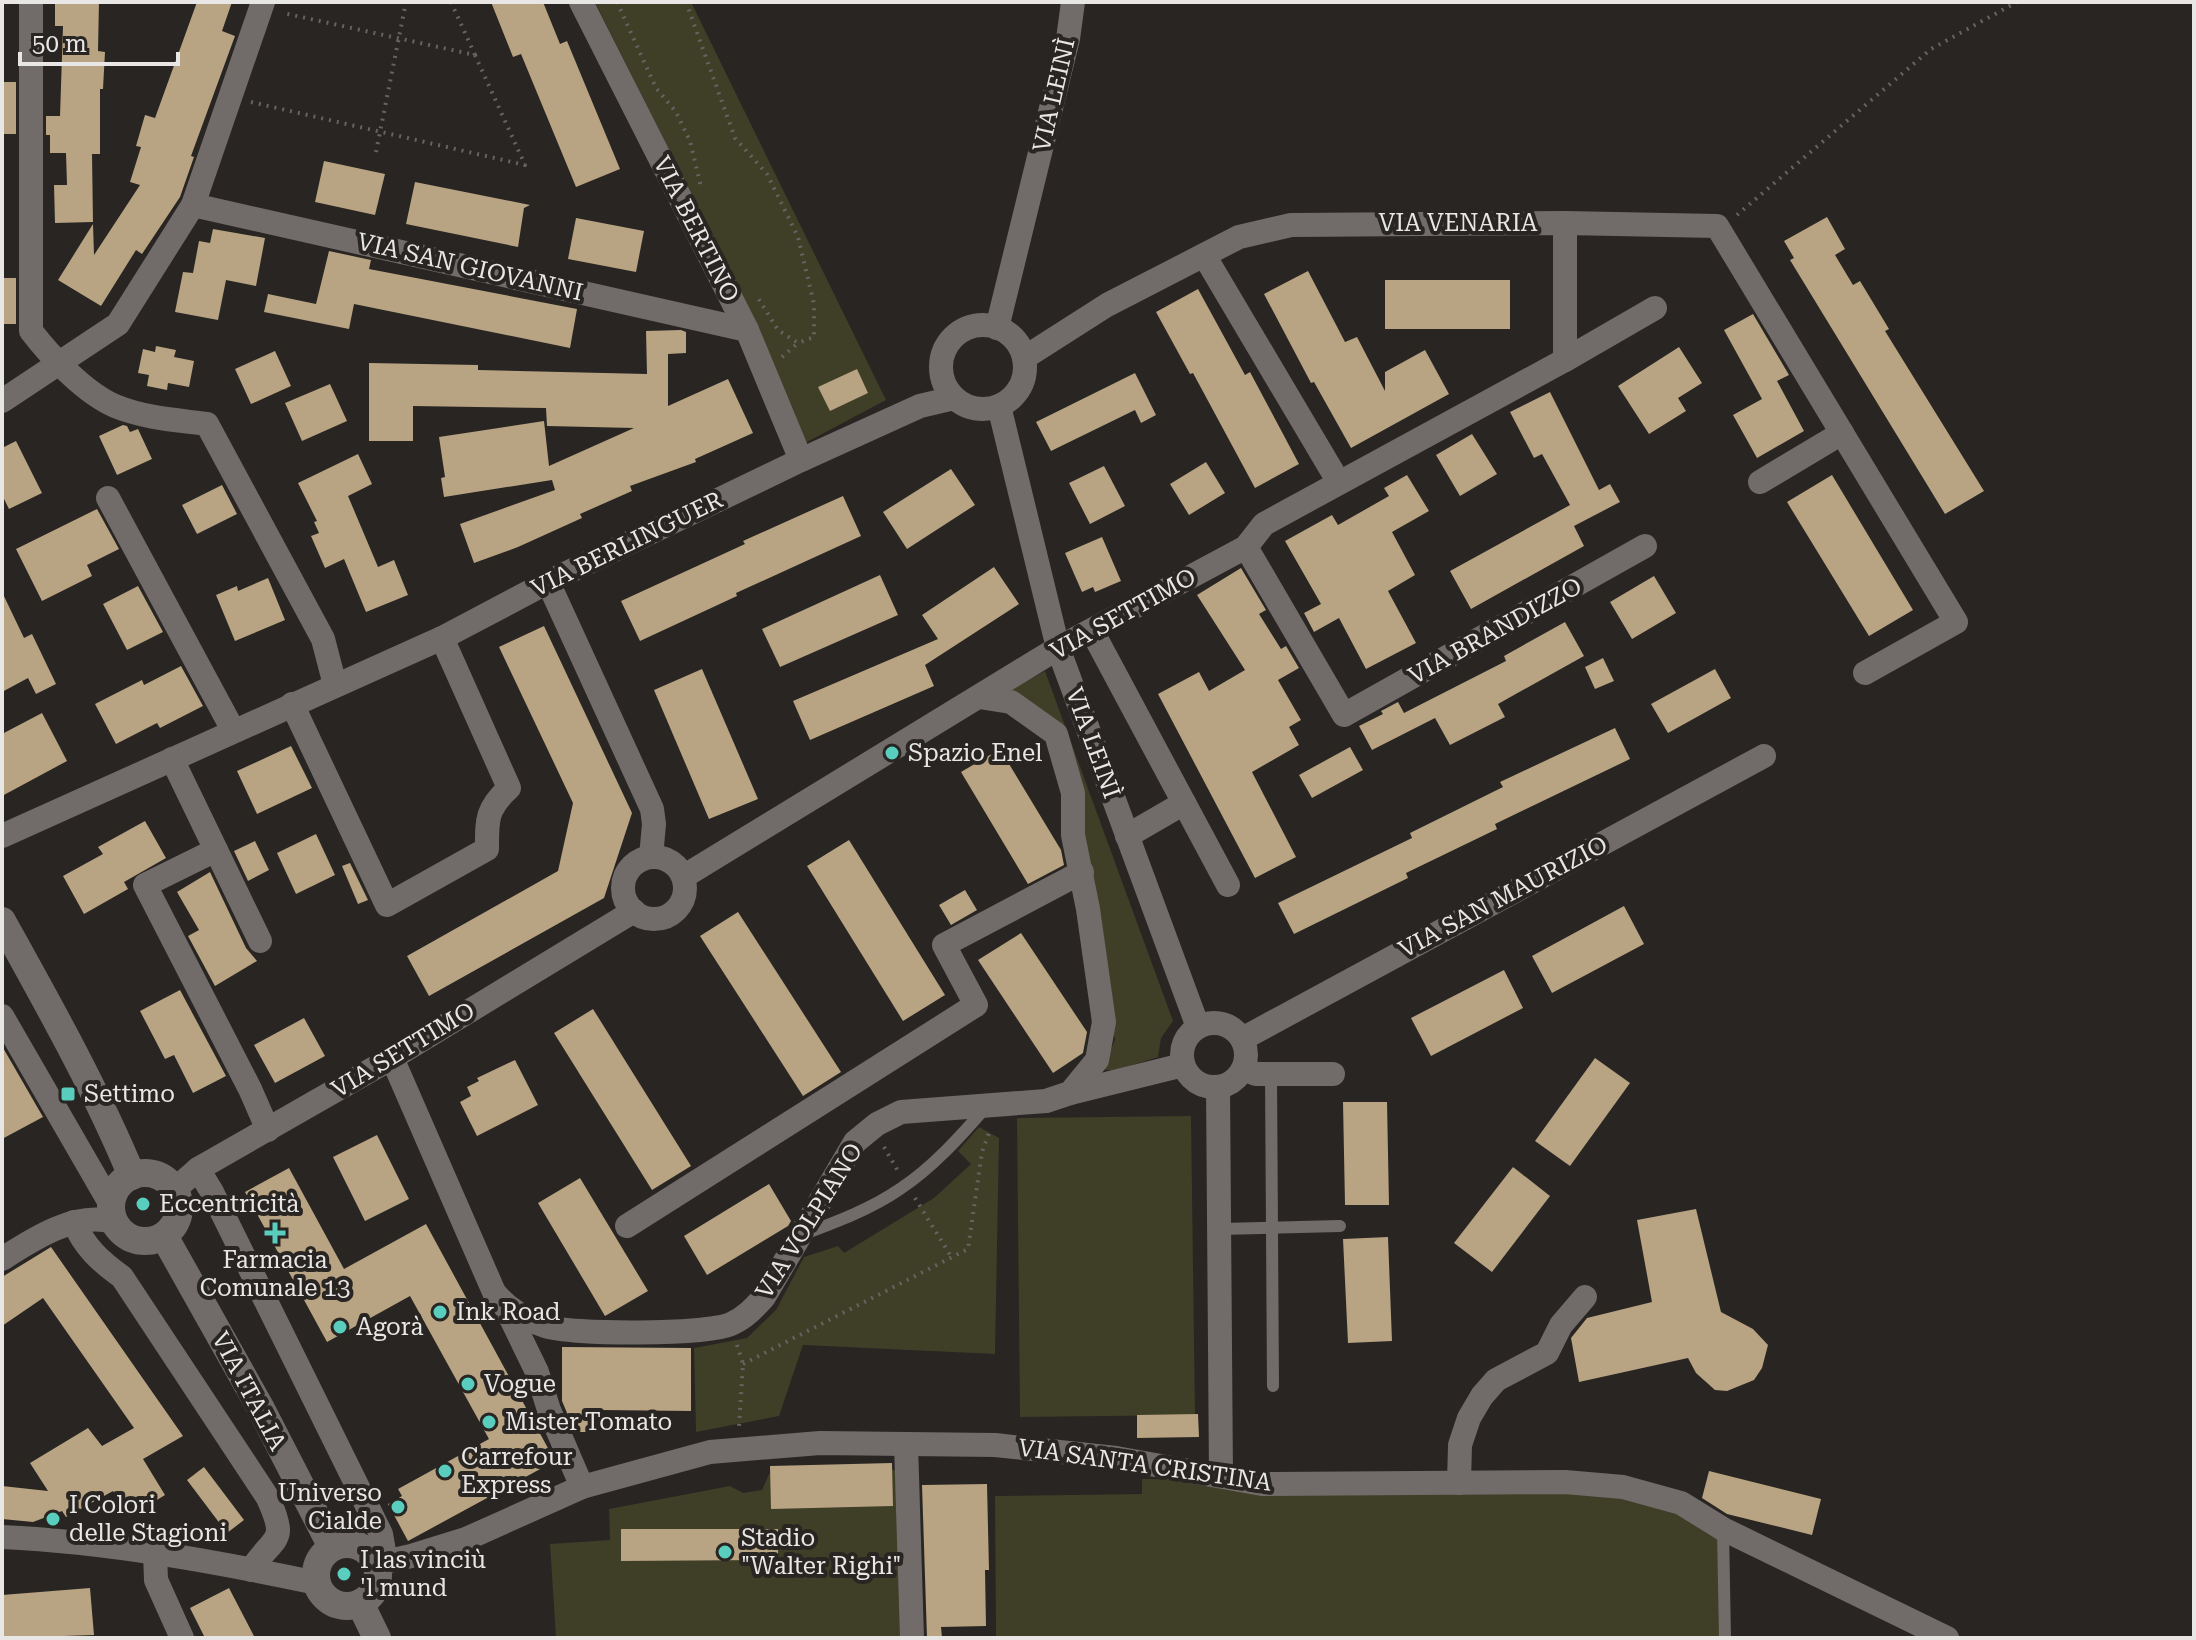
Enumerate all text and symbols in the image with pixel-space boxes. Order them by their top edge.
scale bar [20,16,178,66]
text: 50 m [32,30,87,58]
street label: VIA LEINÌ [1026,35,1081,155]
street label: VIA BERTINO [647,152,745,306]
street label: VIA VENARIA [1379,209,1538,237]
street label: VIA SAN GIOVANNI [354,227,586,307]
street label: VIA BERLINGUER [527,485,728,603]
street label: VIA SETTIMO [1045,562,1201,666]
street label: VIA BRANDIZZO [1404,572,1586,690]
street label: VIA LEINÌ [1060,683,1127,802]
place label: Spazio Enel [908,739,1042,767]
marker: Spazio Enel [883,744,901,762]
street label: VIA SAN MAURIZIO [1394,830,1612,964]
street label: VIA SETTIMO [326,996,480,1104]
place label: Settimo [84,1080,175,1108]
marker: Settimo [59,1085,77,1103]
street label: VIA VOLPIANO [750,1138,868,1304]
place label: Eccentricità [159,1190,299,1218]
marker: Eccentricità [134,1195,152,1213]
marker: Farmacia Comunale 13 [266,1224,284,1242]
place label: Farmacia Comunale 13 [200,1246,350,1302]
place label: Ink Road [456,1298,560,1326]
marker: Ink Road [431,1303,449,1321]
place label: Agorà [356,1313,423,1341]
marker: Agorà [331,1318,349,1336]
street label: VIA ITALIA [206,1327,292,1455]
place label: Vogue [484,1370,556,1398]
marker: Vogue [459,1375,477,1393]
place label: Mister Tomato [505,1408,672,1436]
marker: Mister Tomato [480,1413,498,1431]
street label: VIA SANTA CRISTINA [1016,1433,1274,1497]
place label: Carrefour Express [461,1443,573,1499]
marker: Carrefour Express [436,1462,454,1480]
place label: Universo Cialde [278,1479,382,1535]
place label: I Colori delle Stagioni [69,1491,228,1547]
marker: Universo Cialde [389,1498,407,1516]
marker: I Colori delle Stagioni [44,1510,62,1528]
place label: Stadio "Walter Righi" [741,1524,901,1580]
marker: Stadio "Walter Righi" [716,1543,734,1561]
place label: I las vinciù 'l mund [360,1546,486,1602]
marker: I las vinciù 'l mund [335,1565,353,1583]

